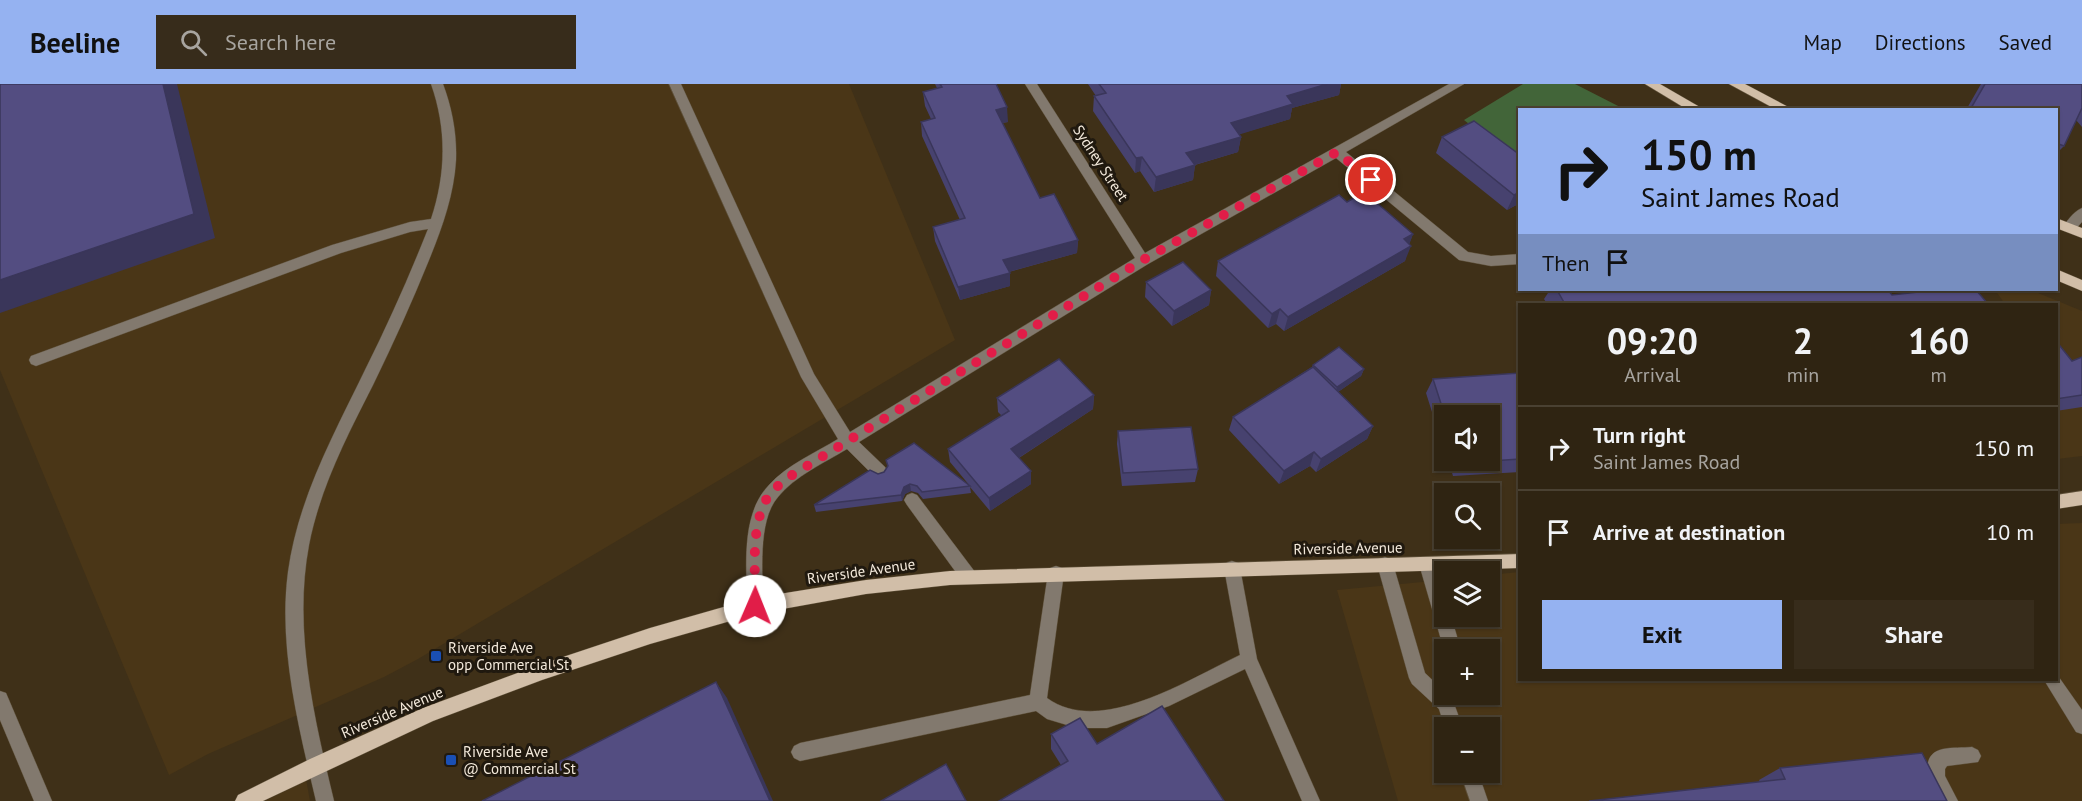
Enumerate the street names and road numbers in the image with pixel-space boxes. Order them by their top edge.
street label: Sydney Street [1069,121,1133,205]
street label: Riverside Avenue [1293,538,1403,558]
street label: Riverside Avenue [806,554,916,588]
street label: Riverside Avenue [338,682,446,742]

